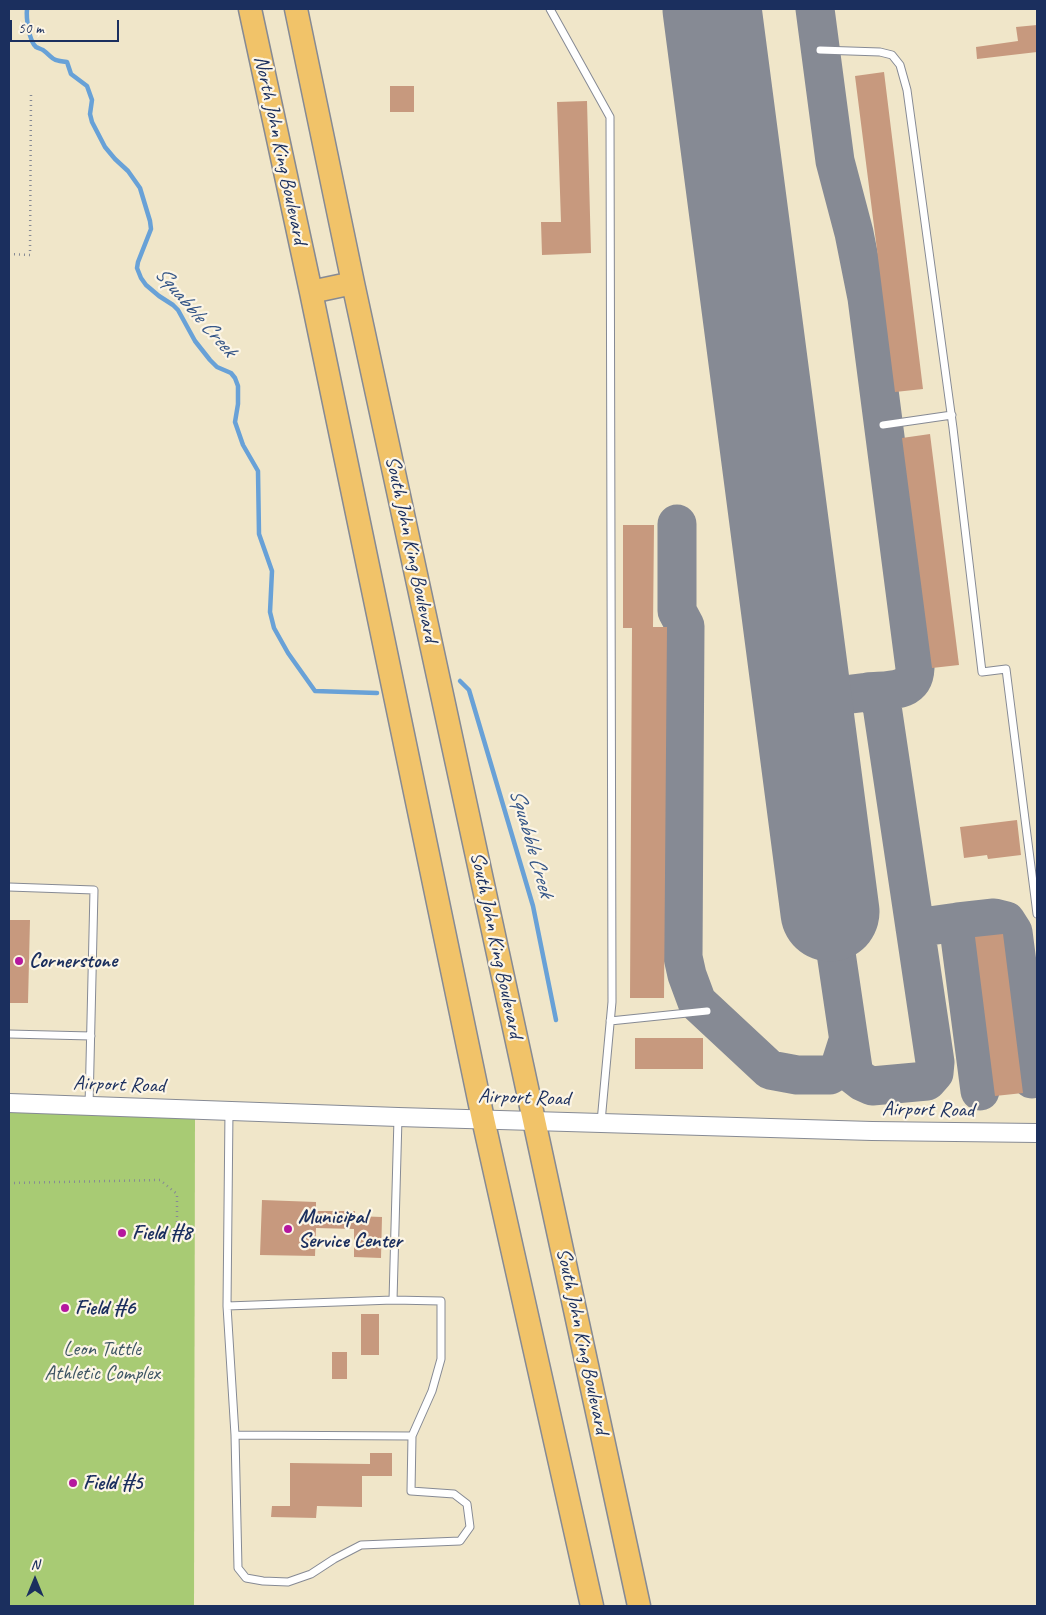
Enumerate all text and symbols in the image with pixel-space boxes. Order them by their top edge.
scale bar [12,10,121,42]
text: 50 m [18,19,44,38]
street label: North John King Boulevard [248,53,312,247]
water label: Squabble Creek [149,261,241,363]
street label: South John King Boulevard [379,454,443,644]
water label: Squabble Creek [503,786,559,900]
street label: South John King Boulevard [464,850,528,1040]
place label: Cornerstone [29,948,117,974]
marker: Cornerstone [13,955,25,967]
street label: Airport Road [73,1071,165,1099]
street label: Airport Road [478,1084,570,1112]
street label: Airport Road [882,1097,974,1123]
place label: Municipal Service Center [298,1204,402,1254]
place label: Field #8 [132,1220,192,1246]
marker: Municipal Service Center [282,1223,294,1235]
marker: Field #8 [116,1227,128,1239]
street label: South John King Boulevard [550,1246,614,1436]
place label: Field #6 [75,1295,135,1321]
marker: Field #6 [59,1302,71,1314]
park label: Leon Tuttle Athletic Complex [44,1336,160,1386]
place label: Field #5 [83,1470,142,1496]
marker: Field #5 [67,1477,79,1489]
north arrow [10,1555,60,1605]
text: N [31,1556,39,1573]

